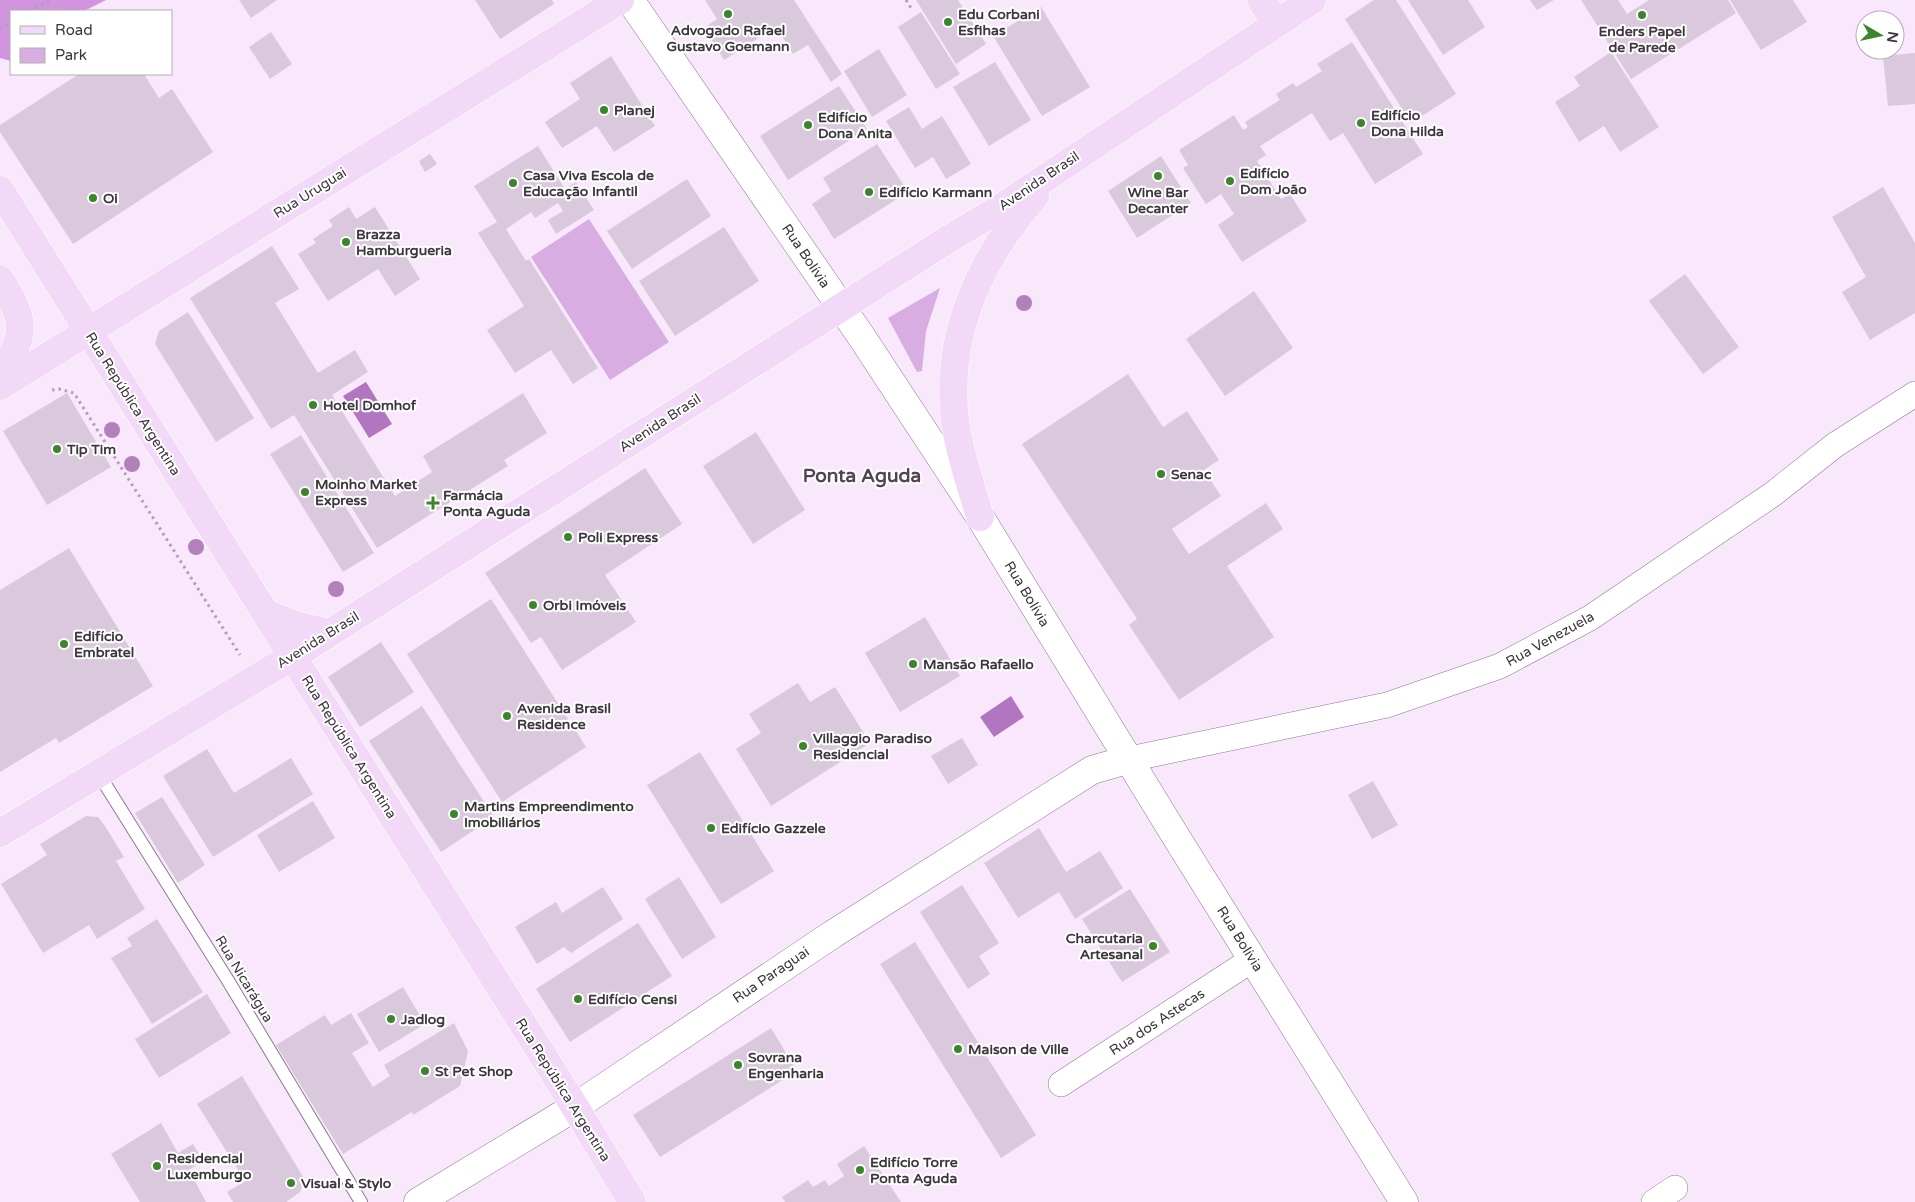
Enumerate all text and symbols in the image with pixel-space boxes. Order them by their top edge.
place label: Edu Corbani Esfihas [958,6,1040,39]
marker: Advogado Rafael Gustavo Goemann [722,8,734,20]
marker: Enders Papel de Parede [1636,9,1648,21]
legend [10,10,172,75]
north arrow [1855,10,1905,60]
marker: Edu Corbani Esfihas [942,16,954,28]
text: Road [55,21,93,39]
place label: Advogado Rafael Gustavo Goemann [666,22,790,55]
place label: Enders Papel de Parede [1599,23,1686,56]
text: N [1883,30,1902,44]
text: Park [55,46,87,64]
place label: Planej [614,102,655,119]
marker: Planej [598,104,610,116]
place label: Edifício Dona Hilda [1371,107,1444,140]
place label: Edifício Dona Anita [818,109,893,142]
marker: Edifício Dona Hilda [1355,117,1367,129]
marker: Edifício Dona Anita [802,119,814,131]
street label: Avenida Brasil [995,148,1083,214]
street label: Rua Uruguai [270,164,350,222]
place label: Edifício Dom João [1240,165,1307,198]
place label: Casa Viva Escola de Educação Infantil [523,167,654,200]
marker: Wine Bar Decanter [1152,170,1164,182]
marker: Edifício Dom João [1224,175,1236,187]
marker: Casa Viva Escola de Educação Infantil [507,177,519,189]
place label: Edifício Karmann [879,184,992,201]
place label: Wine Bar Decanter [1128,184,1189,217]
marker: Edifício Karmann [863,186,875,198]
place label: Oi [103,190,118,207]
marker: Oi [87,192,99,204]
street label: Rua Bolívia [778,221,834,291]
place label: Brazza Hamburgueria [356,226,452,259]
marker: Brazza Hamburgueria [340,236,352,248]
street label: Rua República Argentina [82,329,184,479]
street label: Avenida Brasil [616,390,704,456]
place label: Hotel Domhof [323,397,417,414]
marker: Hotel Domhof [307,399,319,411]
place label: Tip Tim [66,441,116,458]
marker: Tip Tim [51,443,63,455]
district label: Ponta Aguda [803,465,921,488]
place label: Senac [1171,466,1212,483]
marker: Senac [1155,468,1167,480]
place label: Moinho Market Express [315,476,418,509]
marker: Moinho Market Express [299,486,311,498]
place label: Farmácia Ponta Aguda [443,487,530,520]
marker: Farmácia Ponta Aguda [427,497,439,509]
place label: Poli Express [578,529,658,546]
marker: Poli Express [562,531,574,543]
street label: Rua Bolívia [1001,558,1053,630]
place label: Orbi Imóveis [543,597,626,614]
marker: Orbi Imóveis [527,599,539,611]
street label: Avenida Brasil [274,608,362,672]
street label: Rua Venezuela [1503,608,1597,670]
place label: Edifício Embratel [74,628,134,661]
marker: Edifício Embratel [58,638,70,650]
place label: Mansão Rafaello [923,656,1034,673]
marker: Mansão Rafaello [907,658,919,670]
street label: Rua República Argentina [298,672,400,822]
place label: Avenida Brasil Residence [517,700,611,733]
marker: Avenida Brasil Residence [501,710,513,722]
place label: Villaggio Paradiso Residencial [813,730,932,763]
marker: Villaggio Paradiso Residencial [797,740,809,752]
place label: Martins Empreendimento Imobiliários [464,798,634,831]
marker: Martins Empreendimento Imobiliários [448,808,460,820]
place label: Edifício Gazzele [721,820,826,837]
marker: Edifício Gazzele [705,822,717,834]
street label: Rua Bolívia [1213,903,1267,975]
place label: Charcutaria Artesanal [1066,930,1143,963]
street label: Rua Nicarágua [211,932,277,1026]
marker: Charcutaria Artesanal [1147,940,1159,952]
street label: Rua Paraguai [729,943,813,1007]
street label: Rua dos Astecas [1106,985,1208,1059]
place label: Edifício Censi [588,991,677,1008]
marker: Edifício Censi [572,993,584,1005]
place label: Jadlog [400,1011,445,1028]
marker: Jadlog [385,1013,397,1025]
street label: Rua República Argentina [512,1015,614,1165]
place label: Maison de Ville [968,1041,1069,1058]
marker: Maison de Ville [952,1043,964,1055]
place label: Sovrana Engenharia [748,1049,824,1082]
marker: Sovrana Engenharia [732,1059,744,1071]
place label: St Pet Shop [435,1063,513,1080]
marker: St Pet Shop [419,1065,431,1077]
place label: Residencial Luxemburgo [167,1150,252,1183]
place label: Edifício Torre Ponta Aguda [870,1154,958,1187]
marker: Residencial Luxemburgo [151,1160,163,1172]
marker: Edifício Torre Ponta Aguda [854,1164,866,1176]
place label: Visual & Stylo [301,1175,392,1192]
marker: Visual & Stylo [285,1177,297,1189]

